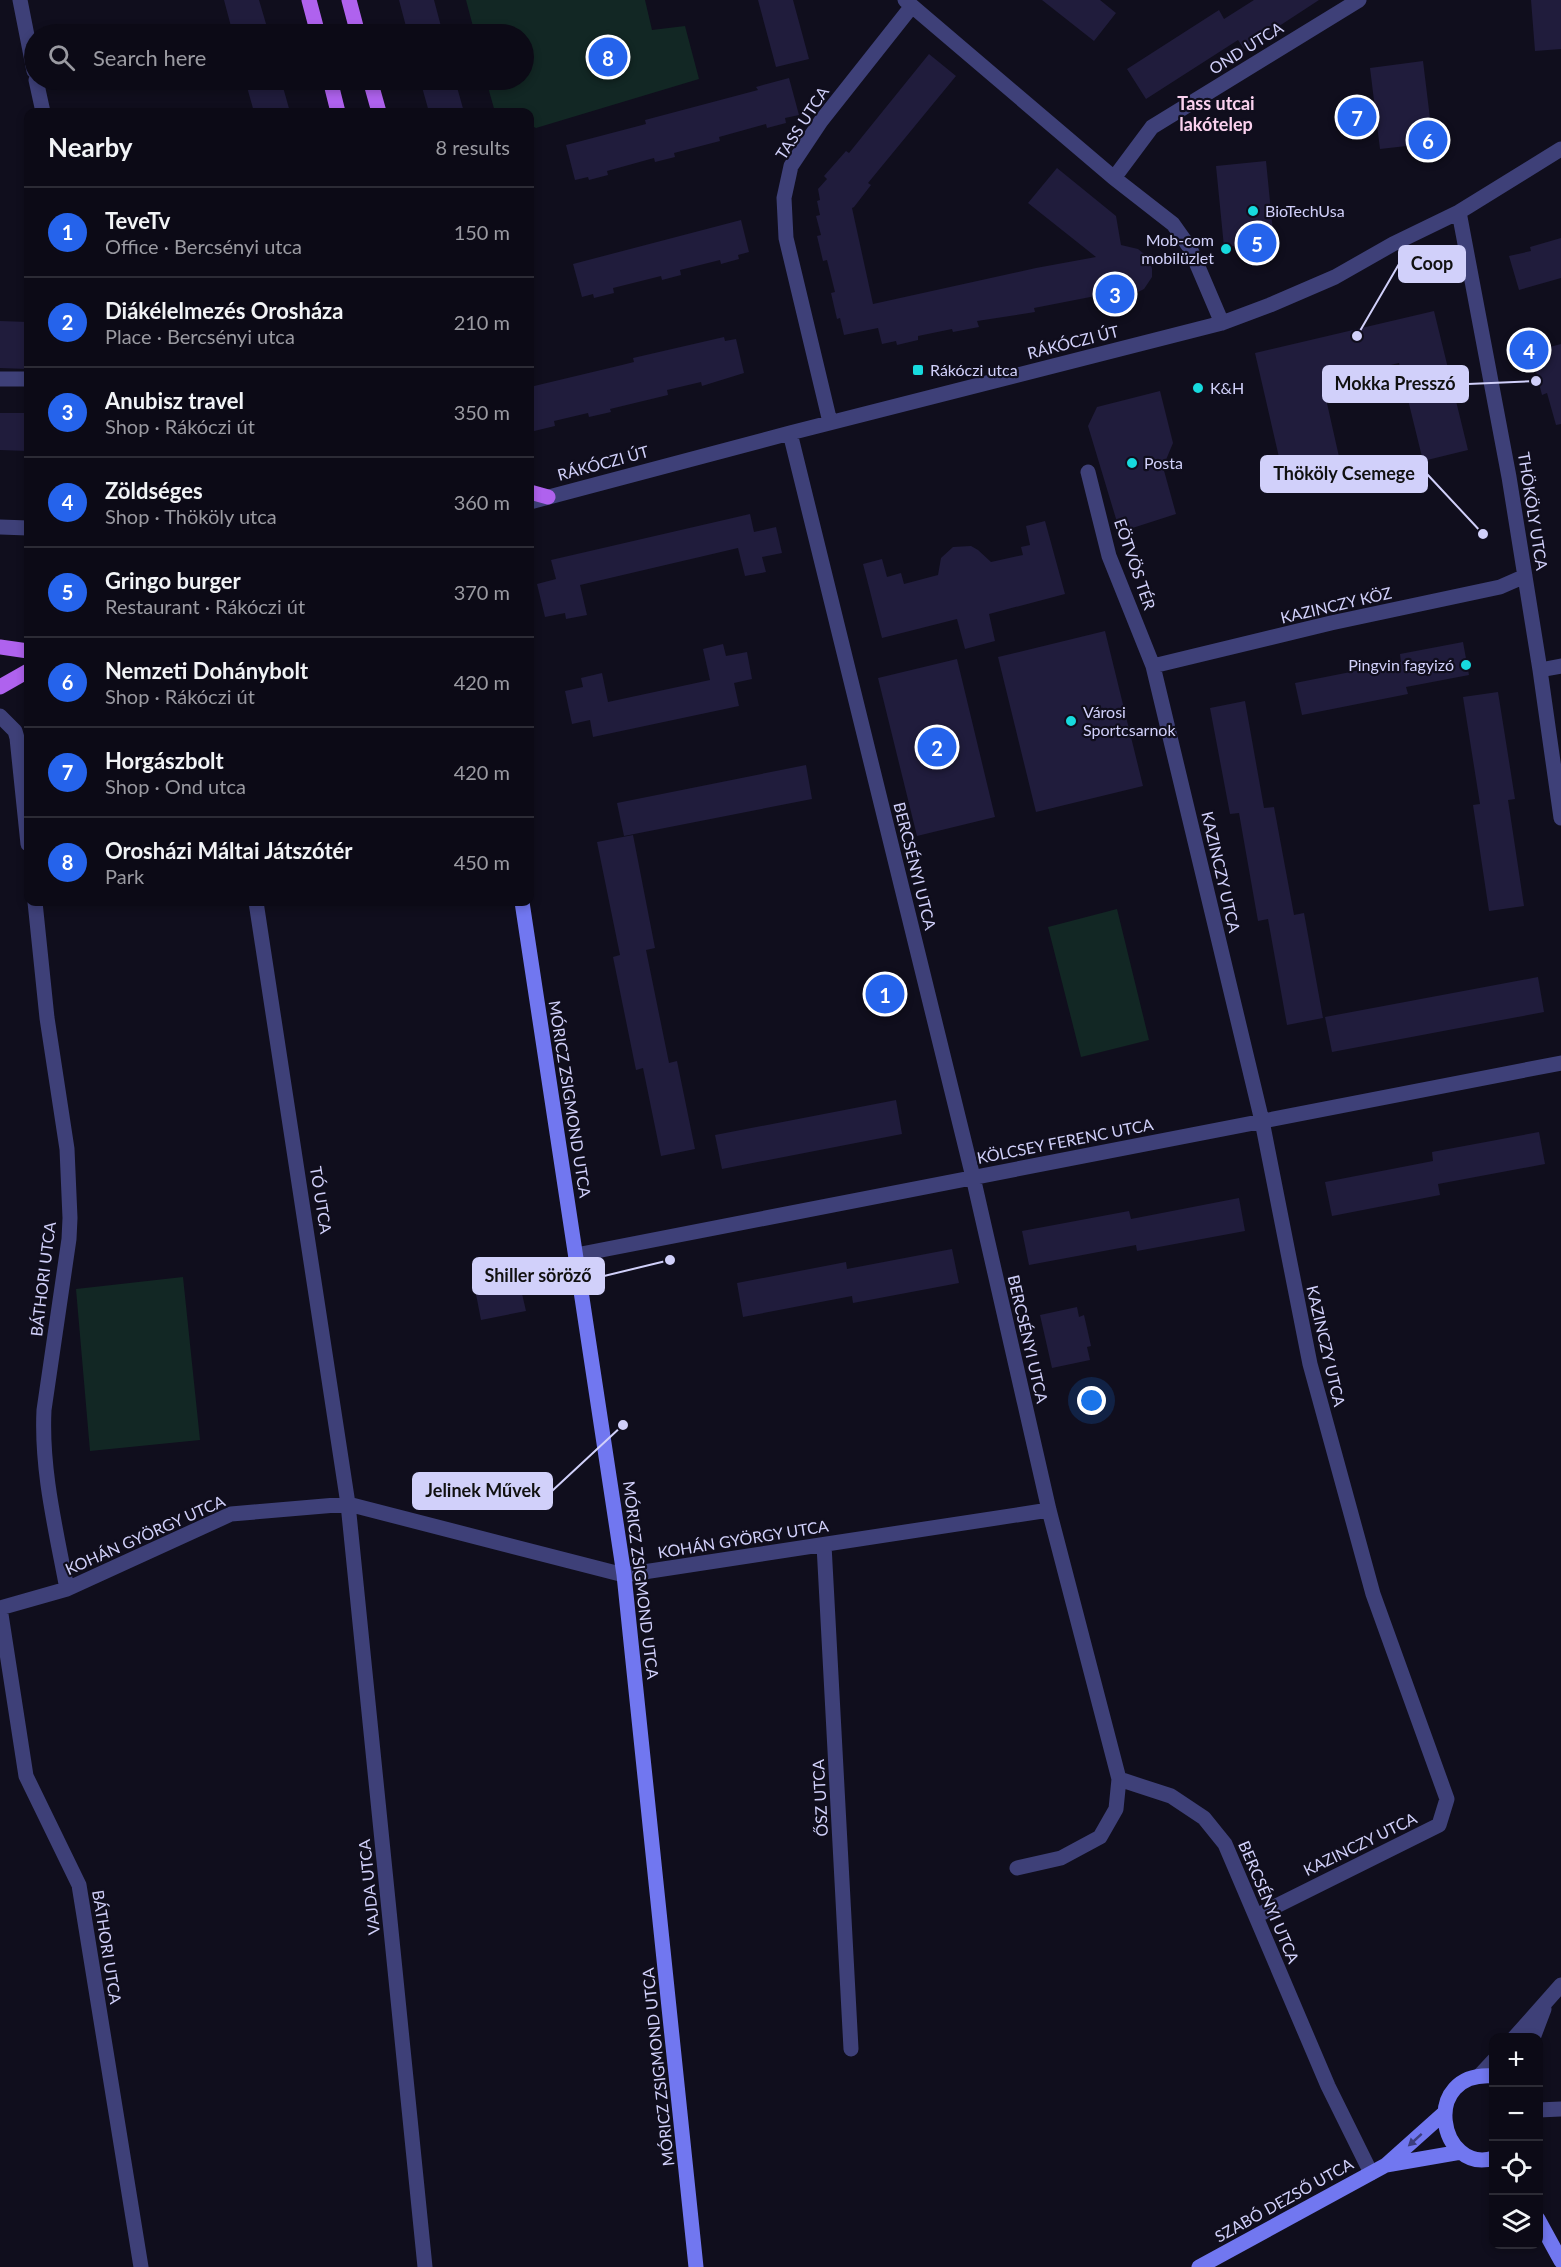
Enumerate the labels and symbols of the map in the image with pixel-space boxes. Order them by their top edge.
street label: OND UTCA [1205,17,1286,78]
pin: 8 [588,34,628,80]
street label: TASS UTCA [771,83,832,163]
district label: Tass utcai lakótelep [1177,92,1255,135]
pin: 7 [1338,94,1376,140]
pin: 6 [1408,118,1448,162]
place label: BioTechUsa [1265,201,1345,220]
marker: BioTechUsa [1246,204,1260,218]
pin: 5 [1238,220,1276,266]
place label: Mob-com mobilüzlet [1141,230,1214,267]
marker: Mob-com mobilüzlet [1219,242,1233,256]
callout: Coop [1399,246,1465,282]
text: Coop [1411,252,1453,274]
pin: 3 [1096,272,1134,316]
street label: RÁKÓCZI ÚT [1025,321,1121,362]
pin: 4 [1510,328,1549,372]
place label: Rákóczi utca [930,360,1018,379]
marker: Rákóczi utca [911,363,925,377]
callout: Mokka Presszó [1323,366,1468,402]
text: Mokka Presszó [1334,372,1456,394]
place label: K&H [1210,378,1244,397]
marker: K&H [1191,381,1205,395]
street label: RÁKÓCZI ÚT [555,441,651,484]
street label: THÖKÖLY UTCA [1515,450,1552,572]
place label: Posta [1144,453,1183,472]
marker: Posta [1125,456,1139,470]
callout: Thököly Csemege [1261,456,1427,492]
text: Thököly Csemege [1273,462,1415,484]
street label: EÖTVÖS TÉR [1111,516,1160,612]
street label: KAZINCZY KÖZ [1278,582,1394,627]
place label: Pingvin fagyizó [1348,655,1454,674]
marker: Pingvin fagyizó [1459,658,1473,672]
place label: Városi Sportcsarnok [1083,702,1176,739]
marker: Városi Sportcsarnok [1064,714,1078,728]
pin: 2 [918,724,956,770]
street label: BERCSÉNYI UTCA [890,800,941,932]
street label: KAZINCZY UTCA [1198,809,1245,934]
pin: 1 [866,972,904,1016]
street label: MÓRICZ ZSIGMOND UTCA [546,999,596,1199]
street label: KÖLCSEY FERENC UTCA [975,1114,1155,1167]
street label: TÓ UTCA [307,1165,336,1235]
street label: BÁTHORI UTCA [26,1220,59,1337]
callout: Shiller söröző [473,1258,604,1294]
text: Shiller söröző [484,1264,592,1286]
street label: BERCSÉNYI UTCA [1004,1273,1053,1405]
street label: KAZINCZY UTCA [1303,1283,1350,1408]
your location [1077,1386,1106,1415]
callout: Jelinek Művek [413,1473,552,1509]
text: Jelinek Művek [425,1479,541,1501]
street label: MÓRICZ ZSIGMOND UTCA [620,1480,663,1680]
street label: KOHÁN GYÖRGY UTCA [62,1491,228,1578]
street label: KOHÁN GYÖRGY UTCA [656,1516,830,1561]
street label: ŐSZ UTCA [808,1759,831,1837]
street label: KAZINCZY UTCA [1300,1808,1420,1879]
street label: VAJDA UTCA [354,1838,383,1936]
street label: BERCSÉNYI UTCA [1235,1838,1304,1966]
street label: BÁTHORI UTCA [89,1889,126,2005]
street label: MÓRICZ ZSIGMOND UTCA [638,1967,677,2167]
one-way arrow [1408,2133,1423,2146]
street label: SZABÓ DEZSŐ UTCA [1211,2154,1356,2246]

